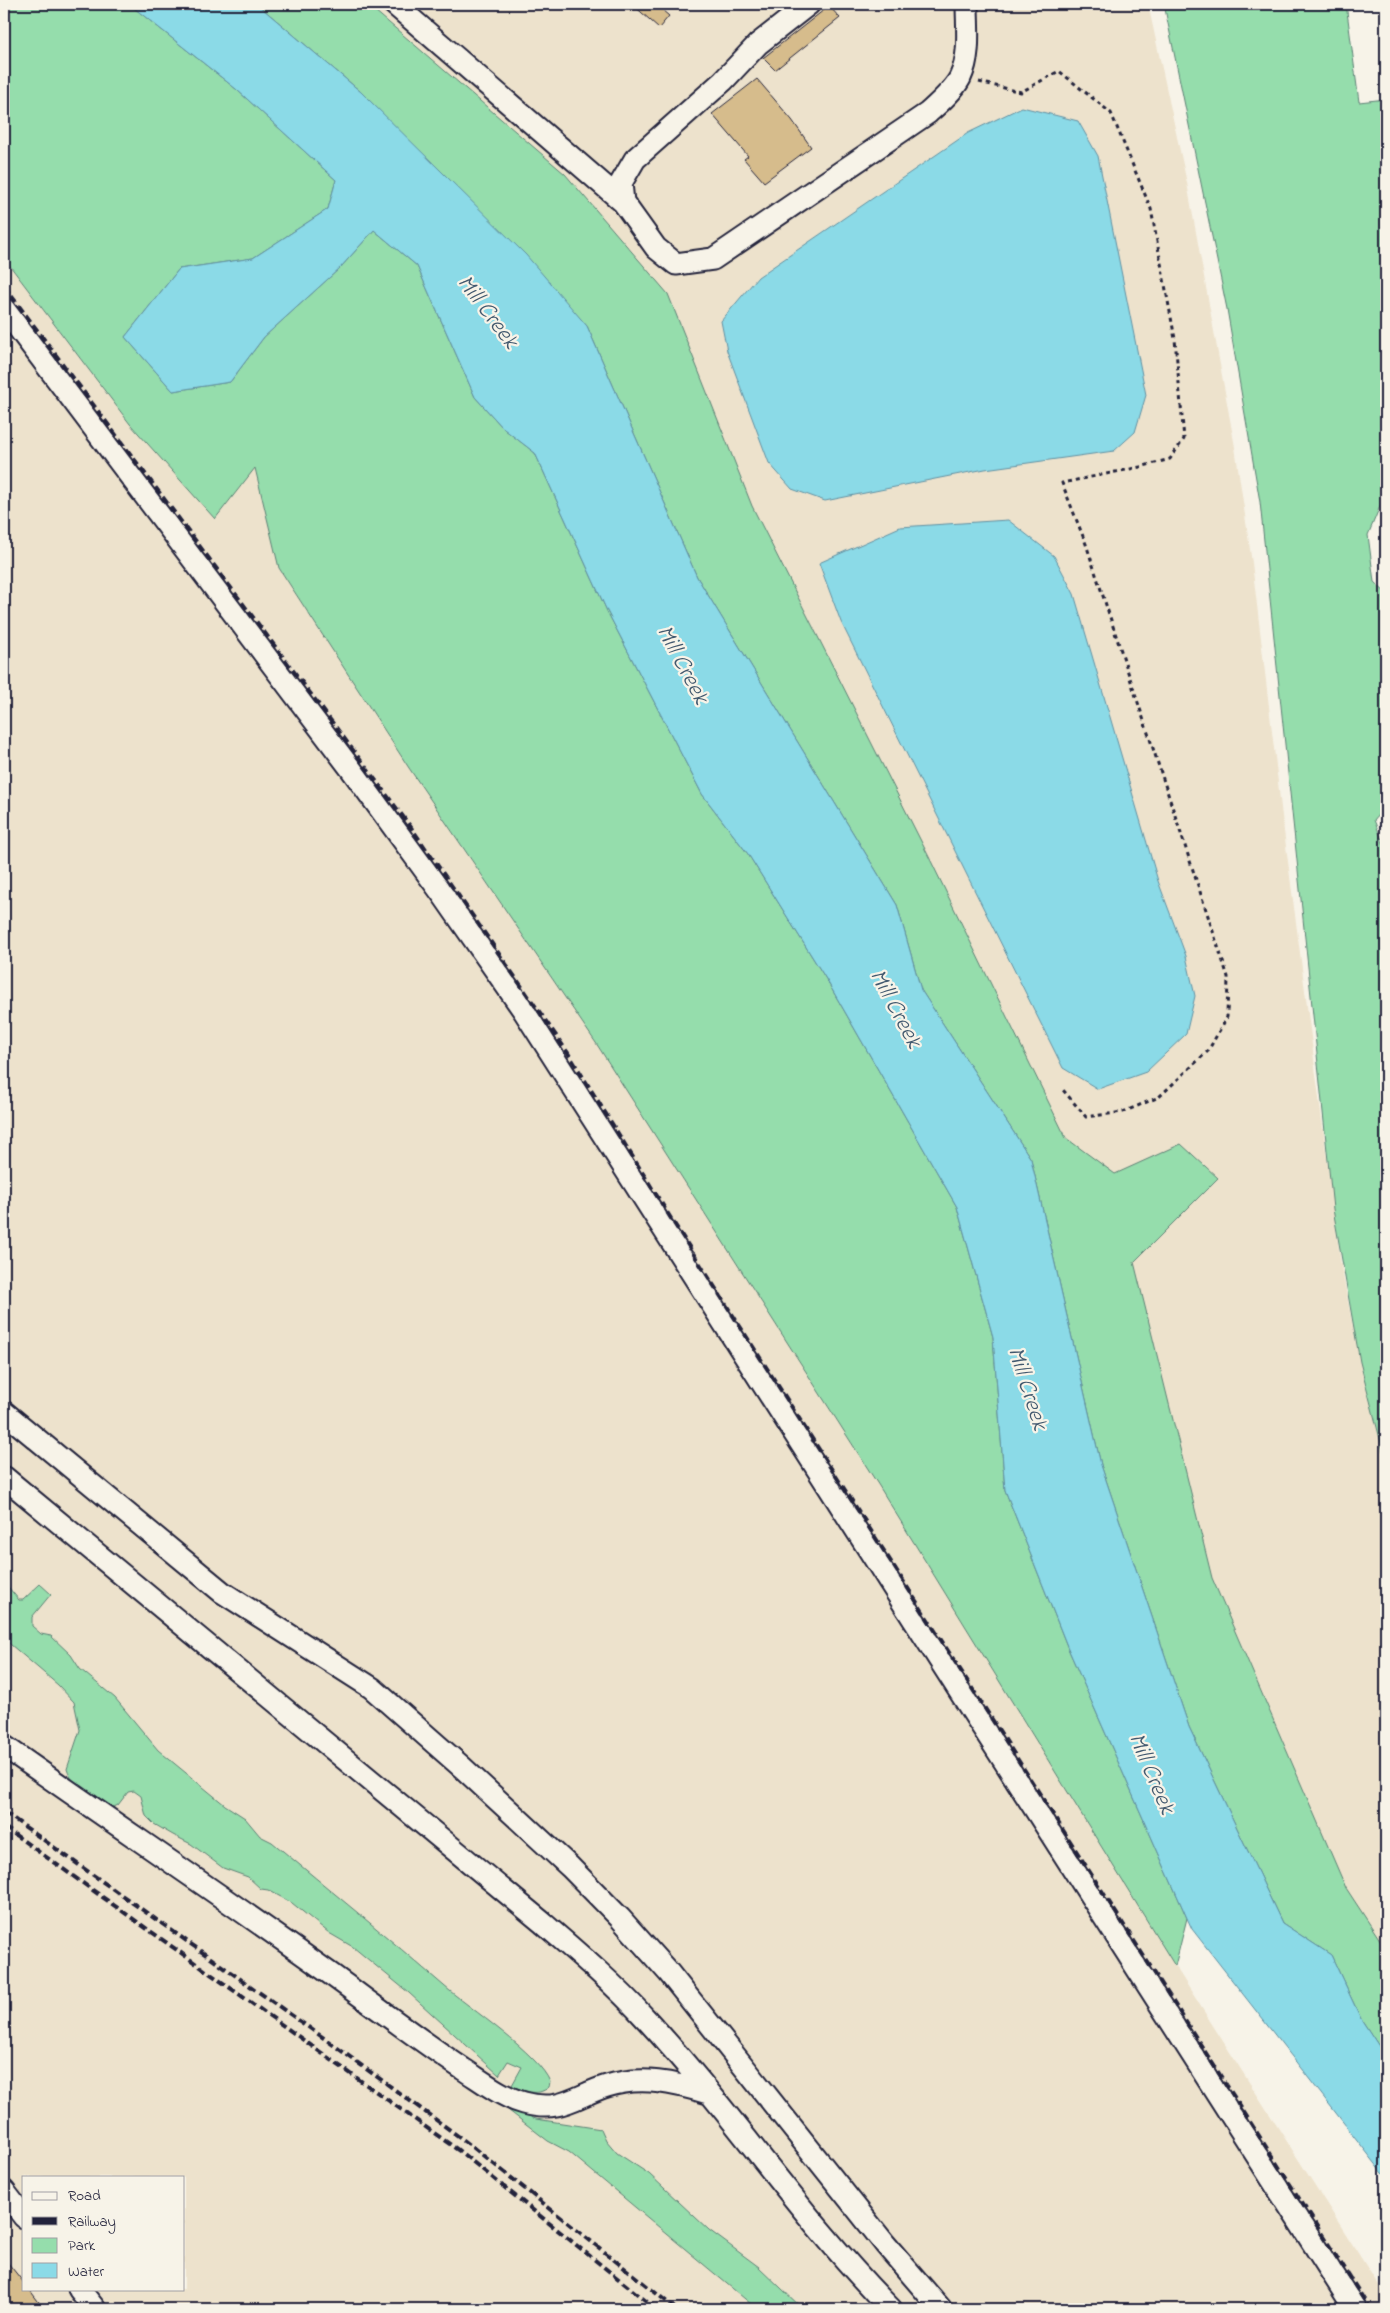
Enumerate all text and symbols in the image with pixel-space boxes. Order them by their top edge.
water label: Mill Creek [447,268,528,358]
water label: Mill Creek [646,619,718,712]
water label: Mill Creek [859,963,931,1056]
water label: Mill Creek [997,1343,1057,1436]
water label: Mill Creek [1118,1728,1184,1822]
legend [22,2176,185,2290]
text: Road [68,2185,101,2207]
text: Railway [68,2211,116,2234]
text: Park [68,2235,96,2257]
text: Water [68,2261,104,2283]

